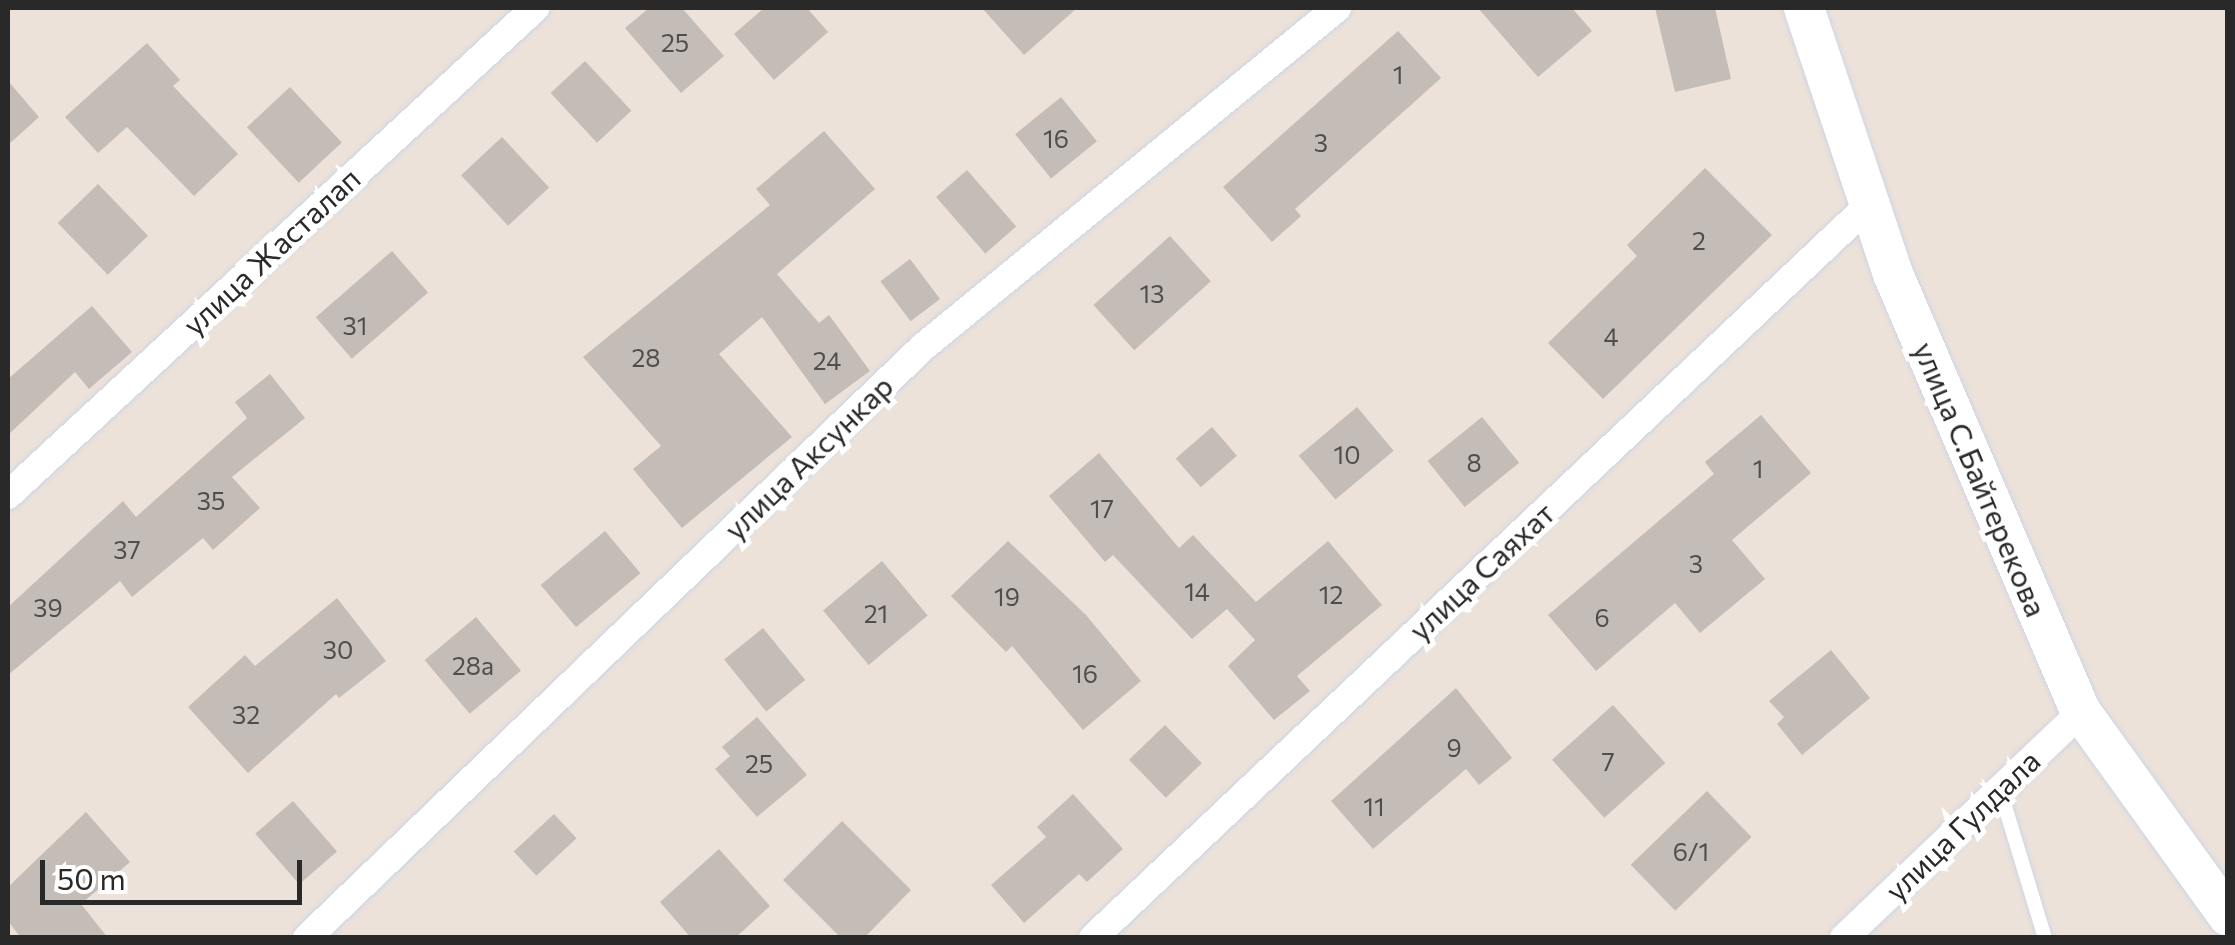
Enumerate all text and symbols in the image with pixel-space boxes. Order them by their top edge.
house number: 25 [661,27,689,57]
house number: 1 [1393,59,1403,89]
house number: 16 [1043,123,1069,153]
house number: 3 [1314,127,1328,157]
street label: улица Жасталап [175,160,367,342]
house number: 2 [1692,225,1706,255]
house number: 13 [1140,278,1164,308]
house number: 31 [343,310,367,340]
house number: 4 [1604,321,1618,351]
street label: улица С.Байтерекова [1907,336,2055,622]
house number: 28 [632,342,660,372]
house number: 24 [813,345,841,375]
street label: улица Аксункар [716,367,900,547]
house number: 10 [1334,439,1360,469]
house number: 8 [1466,447,1482,477]
house number: 1 [1753,453,1763,483]
house number: 35 [197,485,225,515]
house number: 17 [1090,493,1114,523]
street label: улица Саяхат [1401,495,1561,647]
house number: 37 [113,534,141,564]
house number: 3 [1689,548,1703,578]
house number: 14 [1184,576,1210,606]
house number: 12 [1319,579,1343,609]
house number: 19 [994,581,1020,611]
house number: 39 [33,592,63,622]
house number: 21 [864,598,888,628]
house number: 6 [1594,602,1610,632]
house number: 30 [323,634,353,664]
house number: 28а [452,650,494,680]
house number: 16 [1072,658,1098,688]
house number: 32 [232,699,260,729]
house number: 9 [1446,732,1462,762]
street label: улица Гулдала [1877,742,2047,908]
house number: 7 [1601,746,1615,776]
house number: 25 [745,748,773,778]
house number: 11 [1363,791,1385,821]
house number: 6/1 [1673,836,1709,866]
scale bar [45,840,308,902]
text: 50 m [57,859,126,896]

